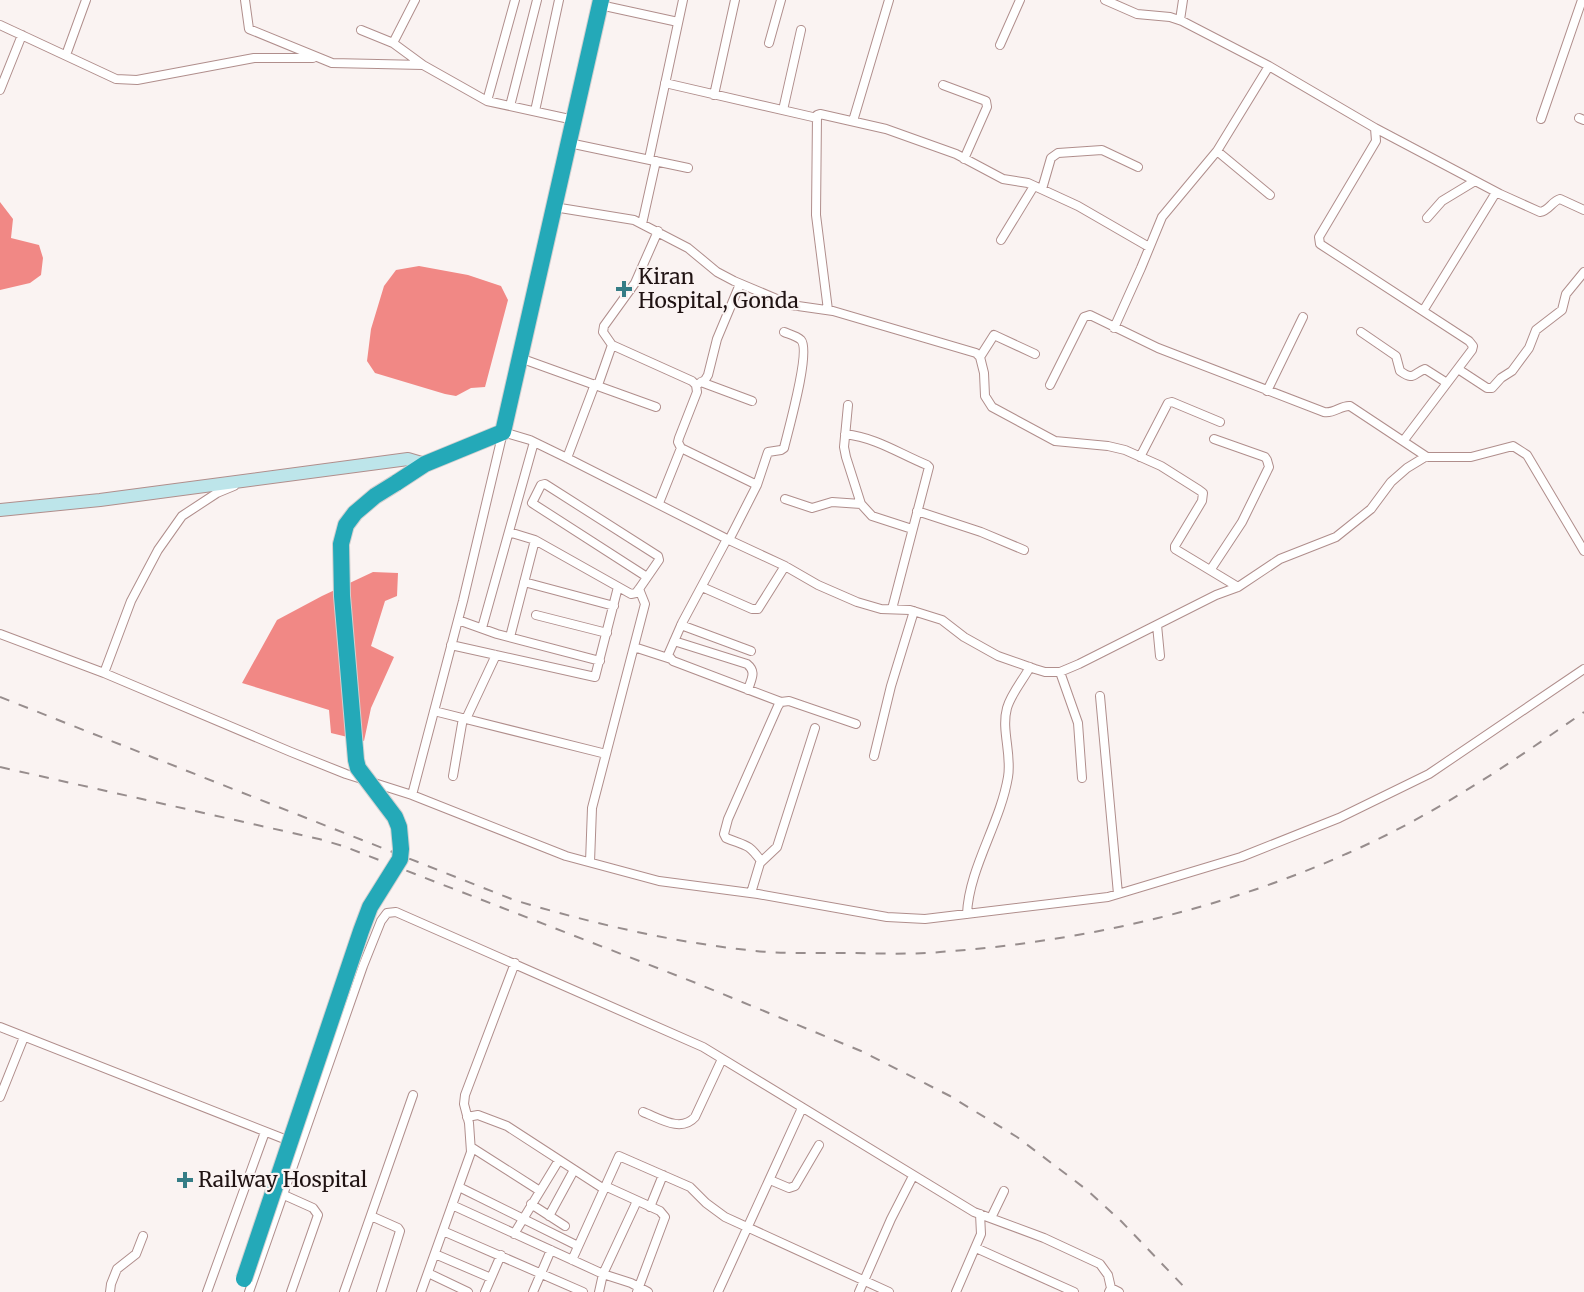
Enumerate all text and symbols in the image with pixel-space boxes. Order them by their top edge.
place label: Kiran Hospital, Gonda [638,263,799,314]
marker: Kiran Hospital, Gonda [615,280,633,298]
place label: Railway Hospital [198,1166,368,1193]
marker: Railway Hospital [176,1171,194,1189]

